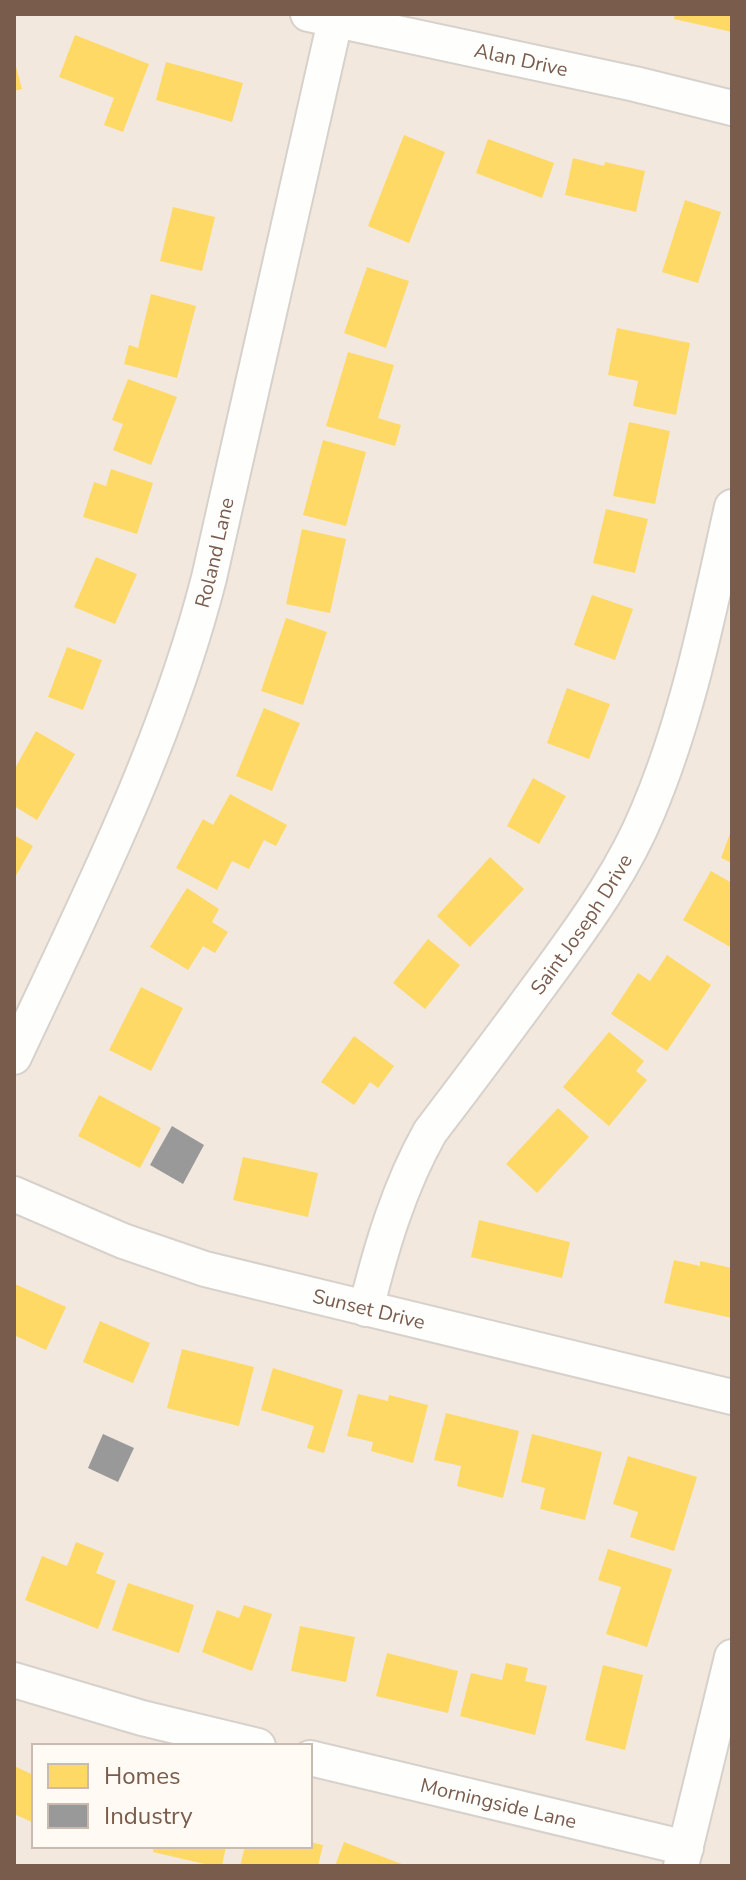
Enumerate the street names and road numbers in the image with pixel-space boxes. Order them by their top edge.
street label: Alan Drive [472,36,570,83]
street label: Roland Lane [188,495,240,611]
street label: Saint Joseph Drive [524,849,638,1000]
street label: Sunset Drive [310,1282,428,1335]
street label: Morningside Lane [418,1771,579,1835]

